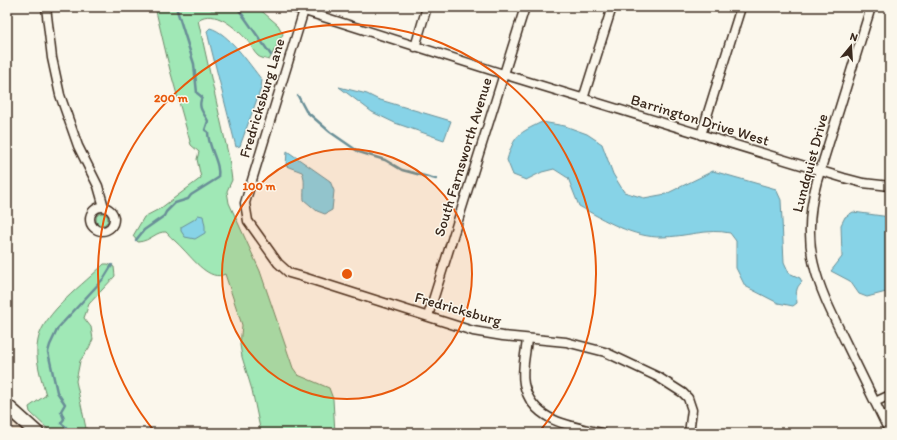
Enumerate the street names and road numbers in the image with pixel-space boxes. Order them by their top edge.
street label: Fredricksburg Lane [235,36,289,160]
street label: South Farnsworth Avenue [430,75,496,239]
street label: Barrington Drive West [629,90,772,150]
street label: Lundquist Drive [788,112,832,214]
street label: Fredricksburg [413,288,504,330]

